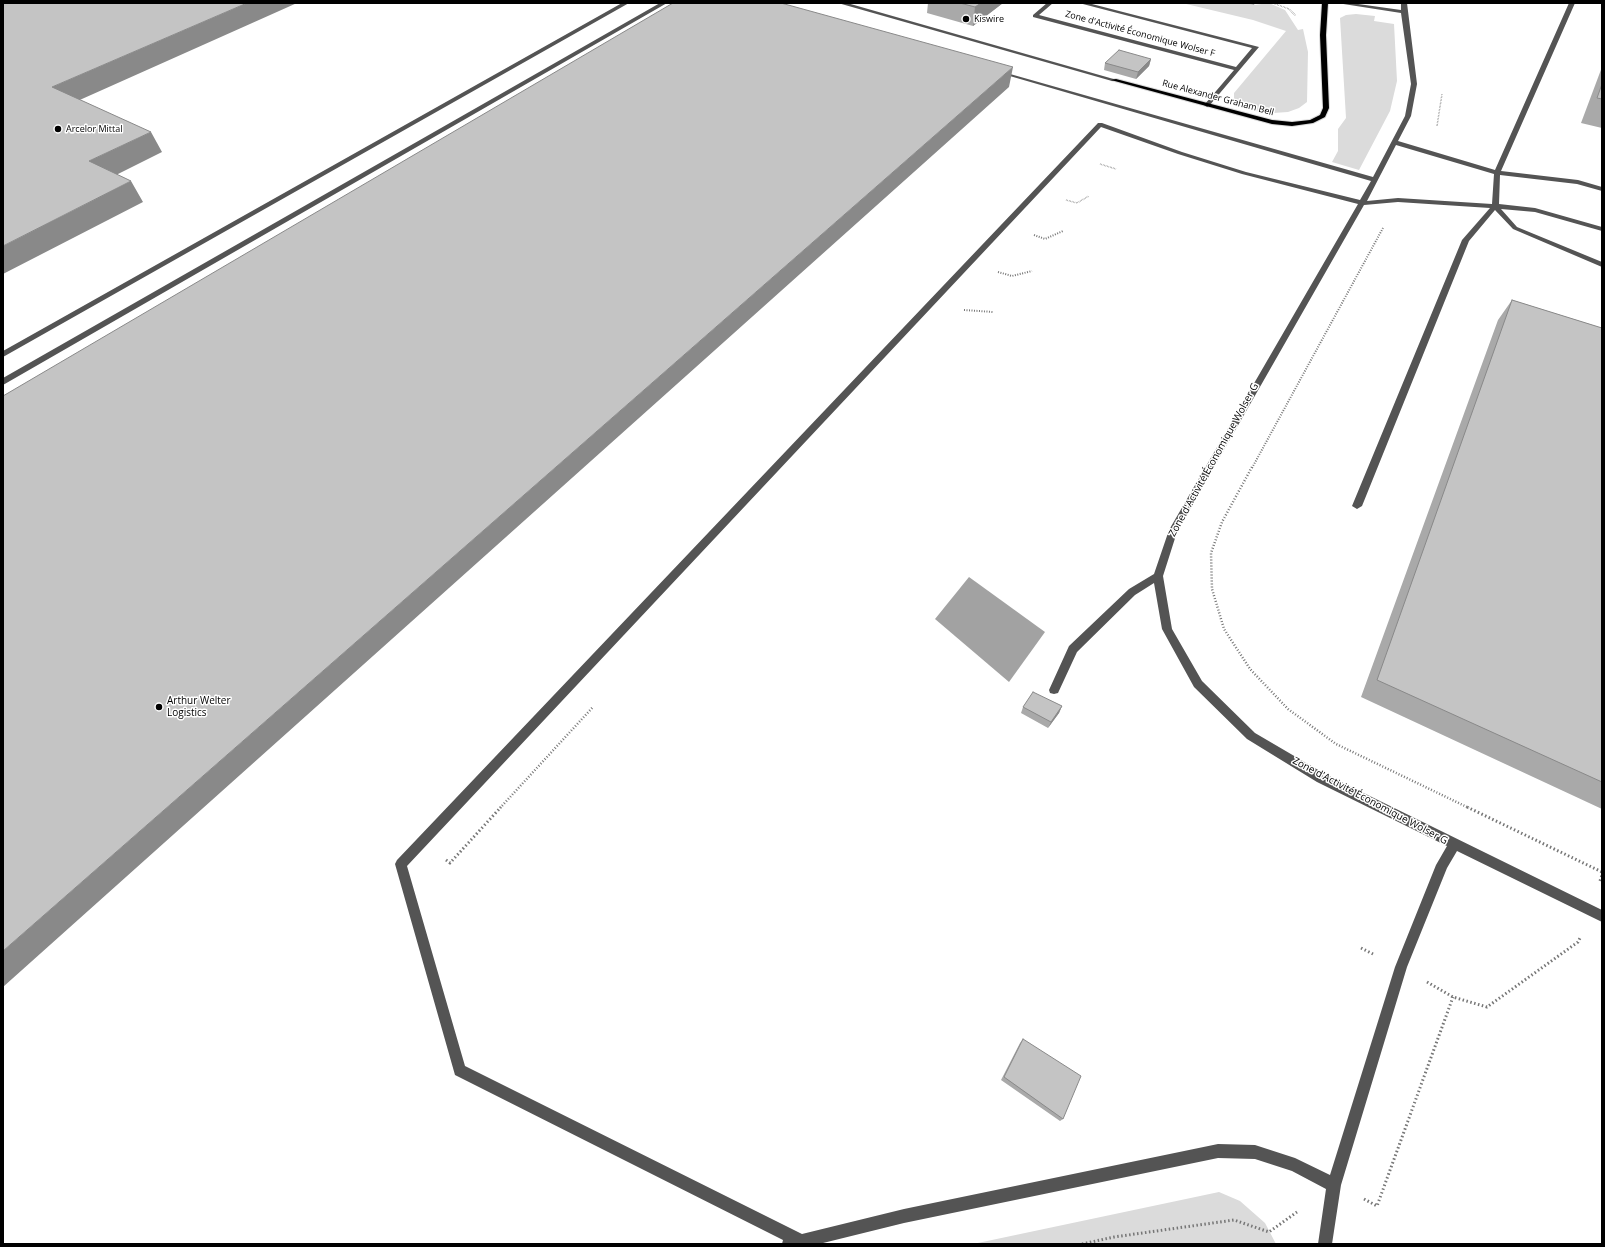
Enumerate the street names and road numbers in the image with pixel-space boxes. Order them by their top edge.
street label: Zone d'Activité Économique Wolser F [1064,9,1216,59]
street label: Rue Alexander Graham Bell [1161,78,1275,118]
street label: Zone d'Activité Économique Wolser G [1167,381,1261,539]
street label: Zone d'Activité Économique Wolser G [1290,755,1450,847]

